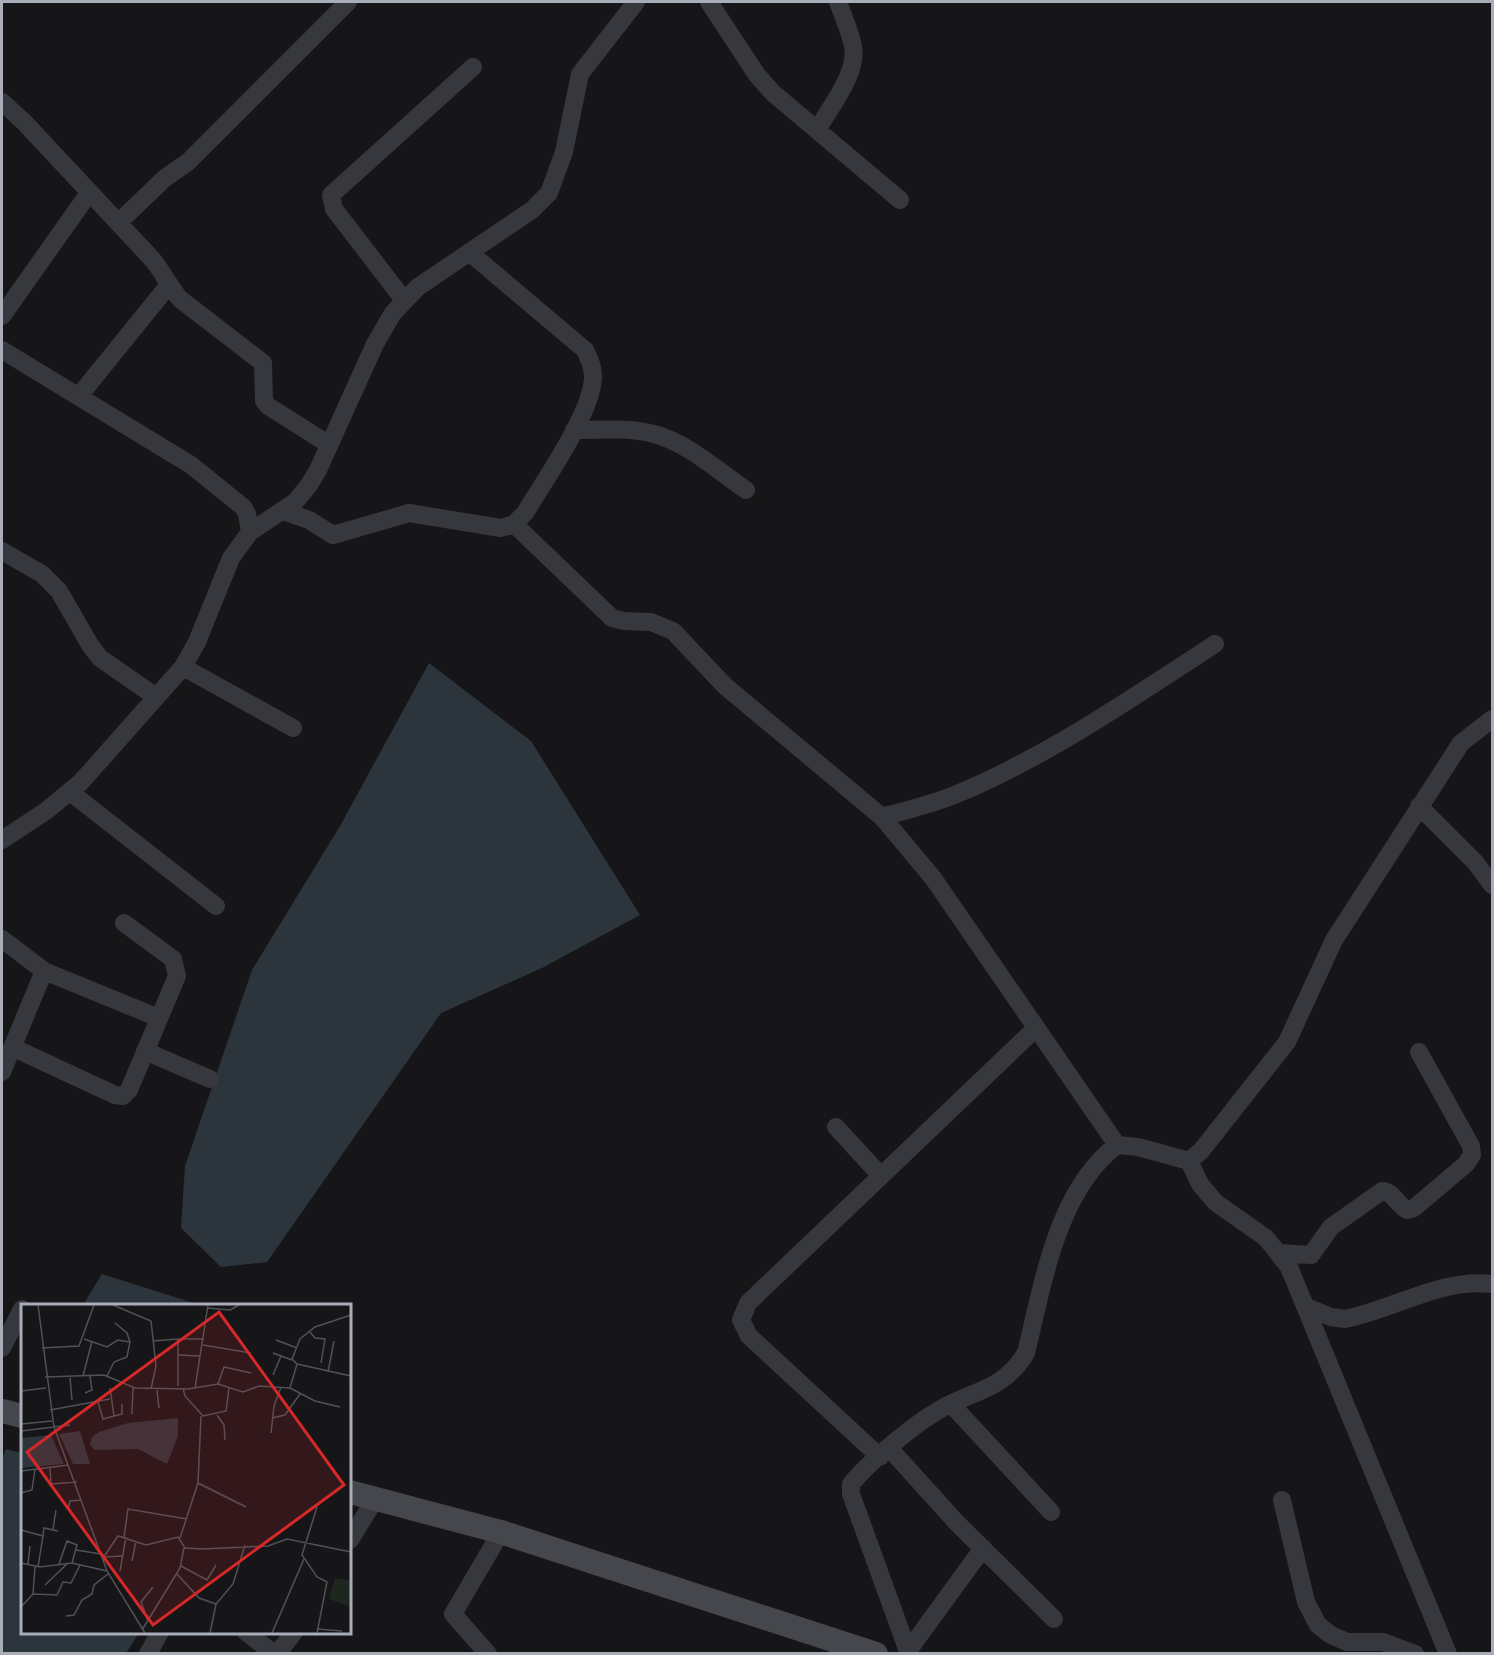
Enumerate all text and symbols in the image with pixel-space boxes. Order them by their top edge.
inset map [21,1304,351,1634]

